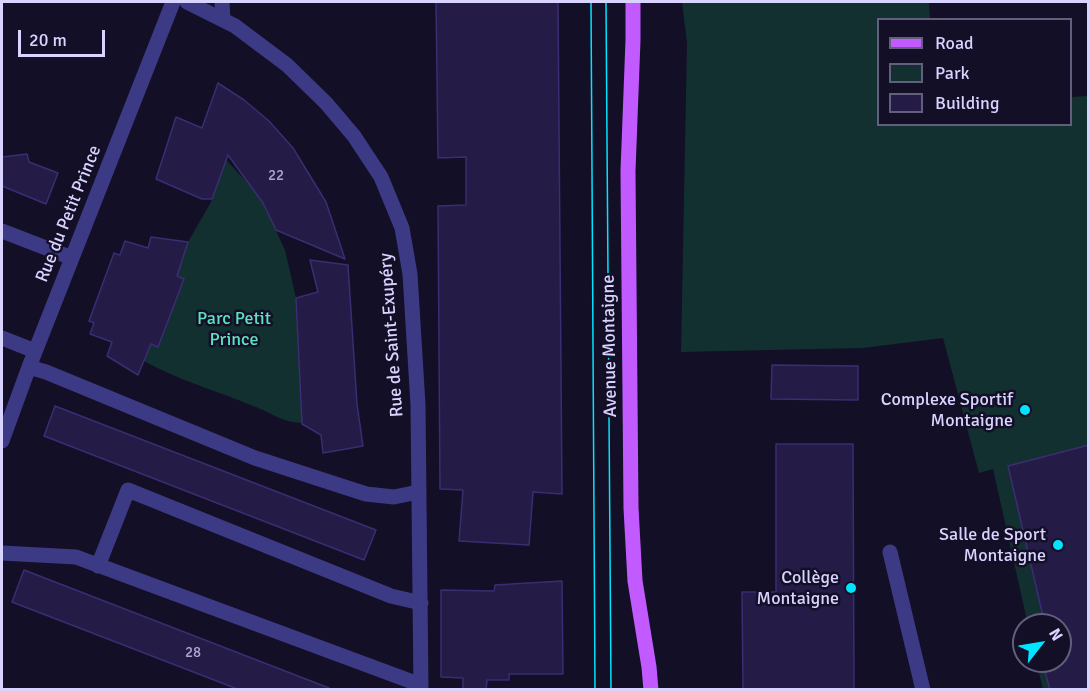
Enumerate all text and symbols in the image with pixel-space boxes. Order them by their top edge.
scale bar [21,18,108,56]
legend [877,18,1072,126]
text: 20 m [29,29,67,51]
text: Road [935,32,974,54]
text: Park [935,62,970,84]
text: Building [935,92,999,114]
street label: Rue du Petit Prince [32,142,106,286]
house number: 22 [268,167,284,185]
street label: Rue de Saint-Exupéry [375,252,409,418]
street label: Avenue Montaigne [598,274,622,418]
park label: Parc Petit Prince [197,308,271,350]
place label: Complexe Sportif Montaigne [881,389,1013,432]
marker: Complexe Sportif Montaigne [1018,403,1032,417]
place label: Salle de Sport Montaigne [939,524,1046,566]
marker: Salle de Sport Montaigne [1051,538,1065,552]
place label: Collège Montaigne [757,567,839,610]
marker: Collège Montaigne [844,581,858,595]
north arrow [1012,613,1072,673]
text: N [1044,625,1067,645]
house number: 28 [185,644,201,662]

